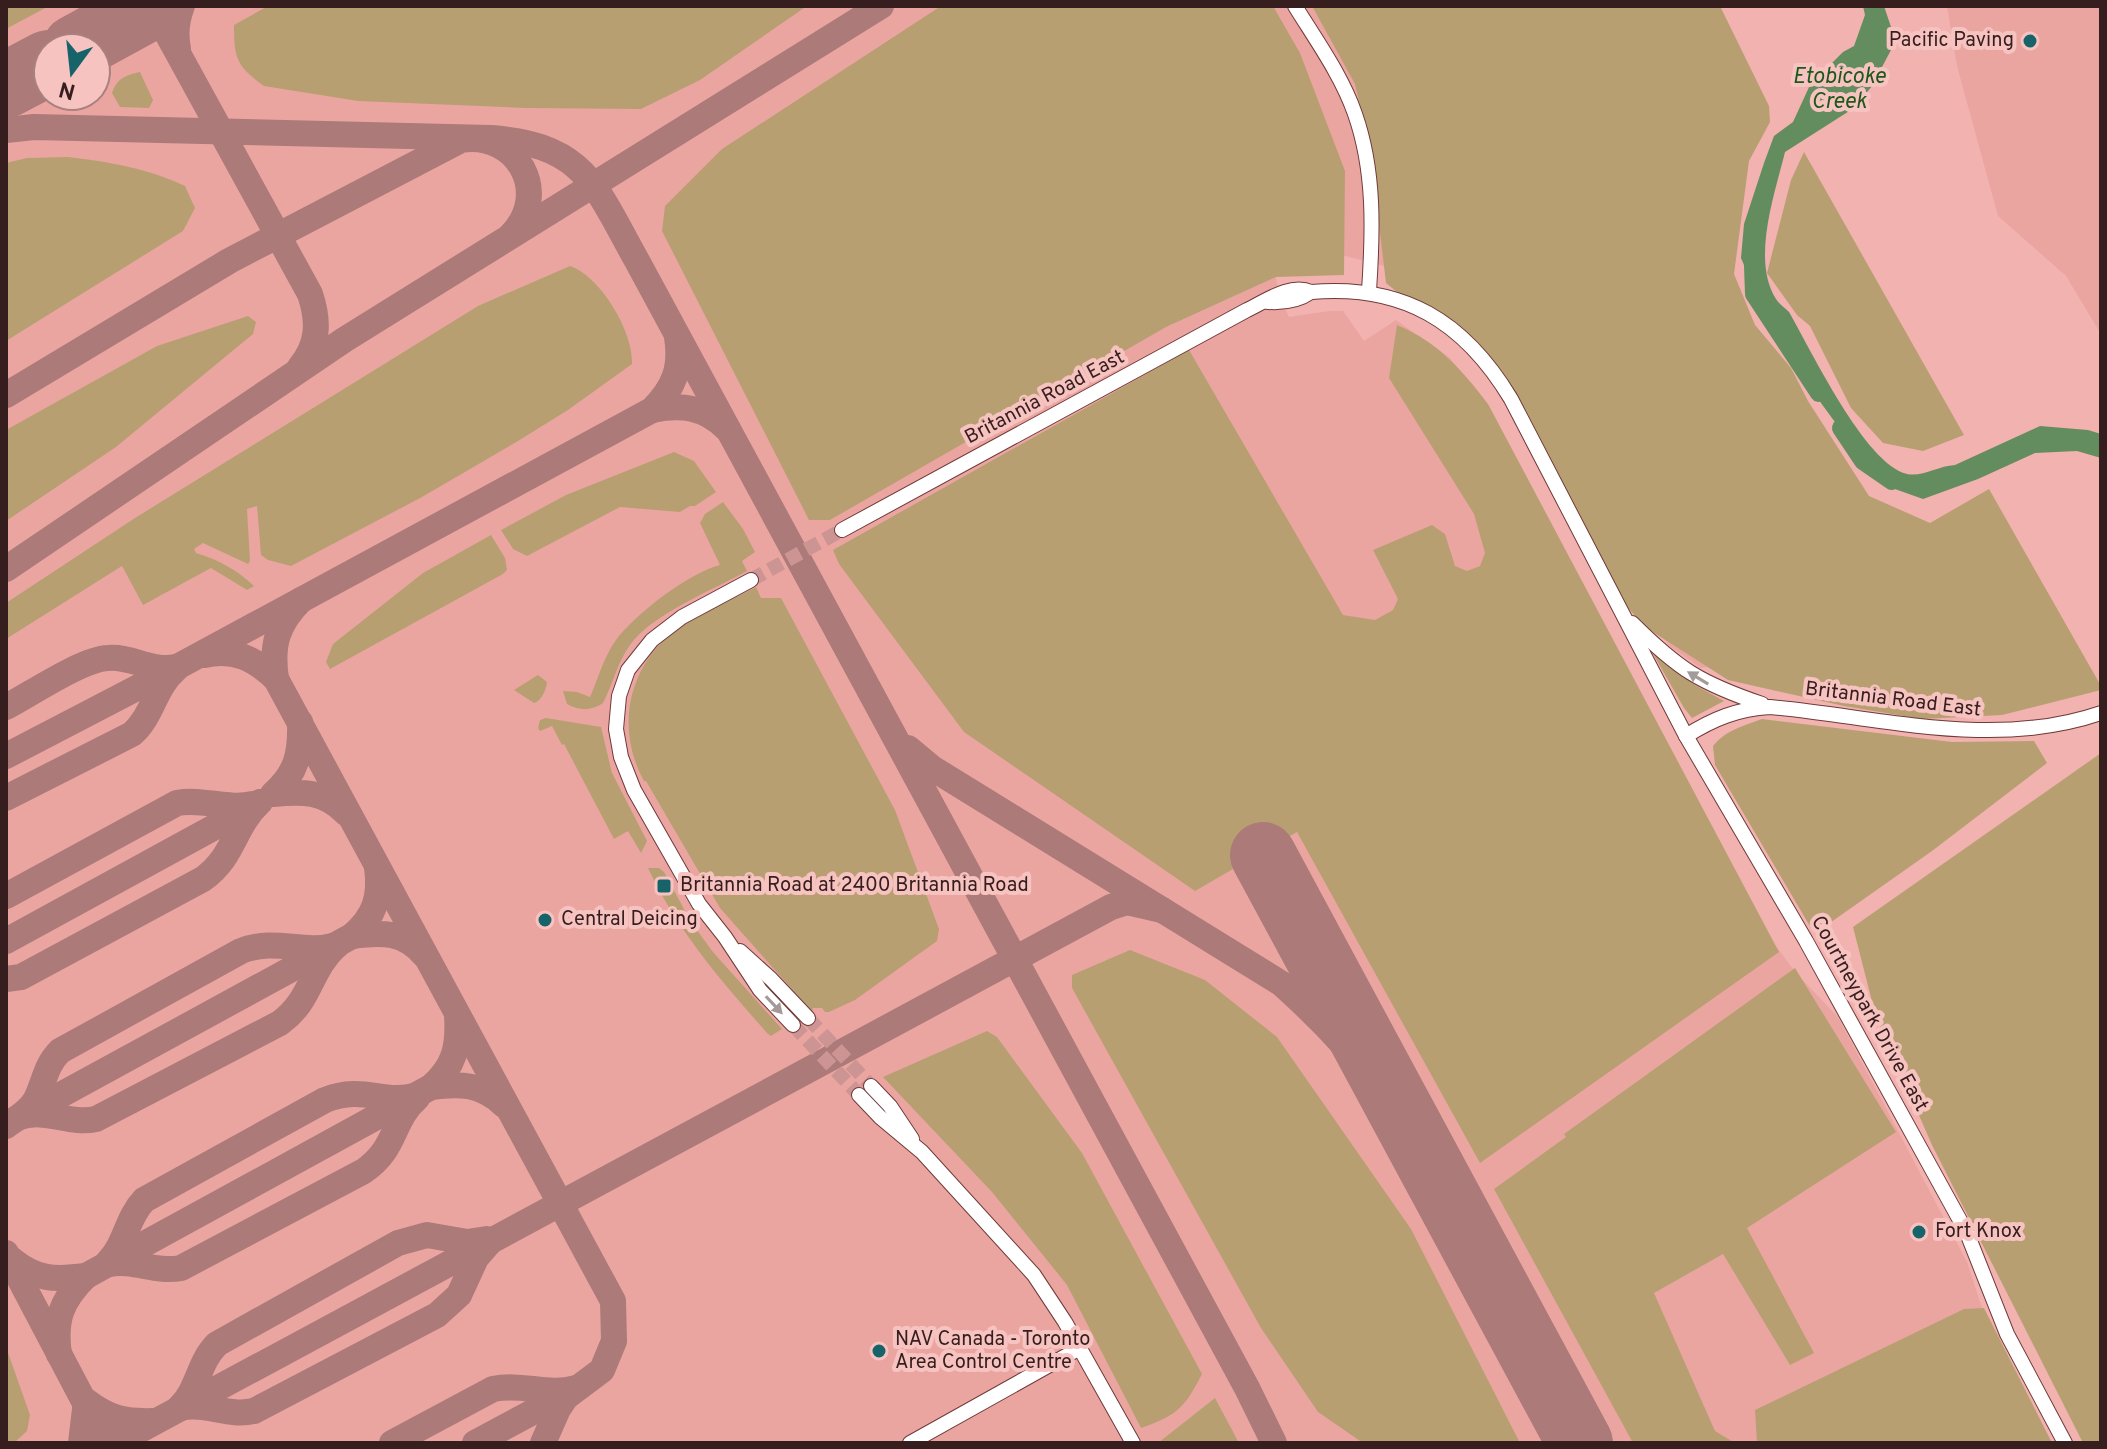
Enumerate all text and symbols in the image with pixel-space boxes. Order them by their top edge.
place label: Pacific Paving [1889,28,2014,54]
north arrow [32,32,112,112]
marker: Pacific Paving [2021,32,2039,50]
water label: Etobicoke Creek [1793,64,1886,116]
text: N [56,74,79,104]
street label: Britannia Road East [961,345,1129,451]
one-way arrow [1687,671,1709,685]
street label: Britannia Road East [1803,676,1983,724]
place label: Britannia Road at 2400 Britannia Road [680,873,1029,899]
marker: Britannia Road at 2400 Britannia Road [655,877,673,895]
place label: Central Deicing [561,907,698,933]
marker: Central Deicing [536,911,554,929]
street label: Courtneypark Drive East [1804,912,1934,1116]
one-way arrow [764,995,783,1014]
place label: Fort Knox [1935,1219,2022,1245]
marker: Fort Knox [1910,1223,1928,1241]
place label: NAV Canada - Toronto Area Control Centre [895,1327,1090,1376]
marker: NAV Canada - Toronto Area Control Centre [870,1342,888,1360]

